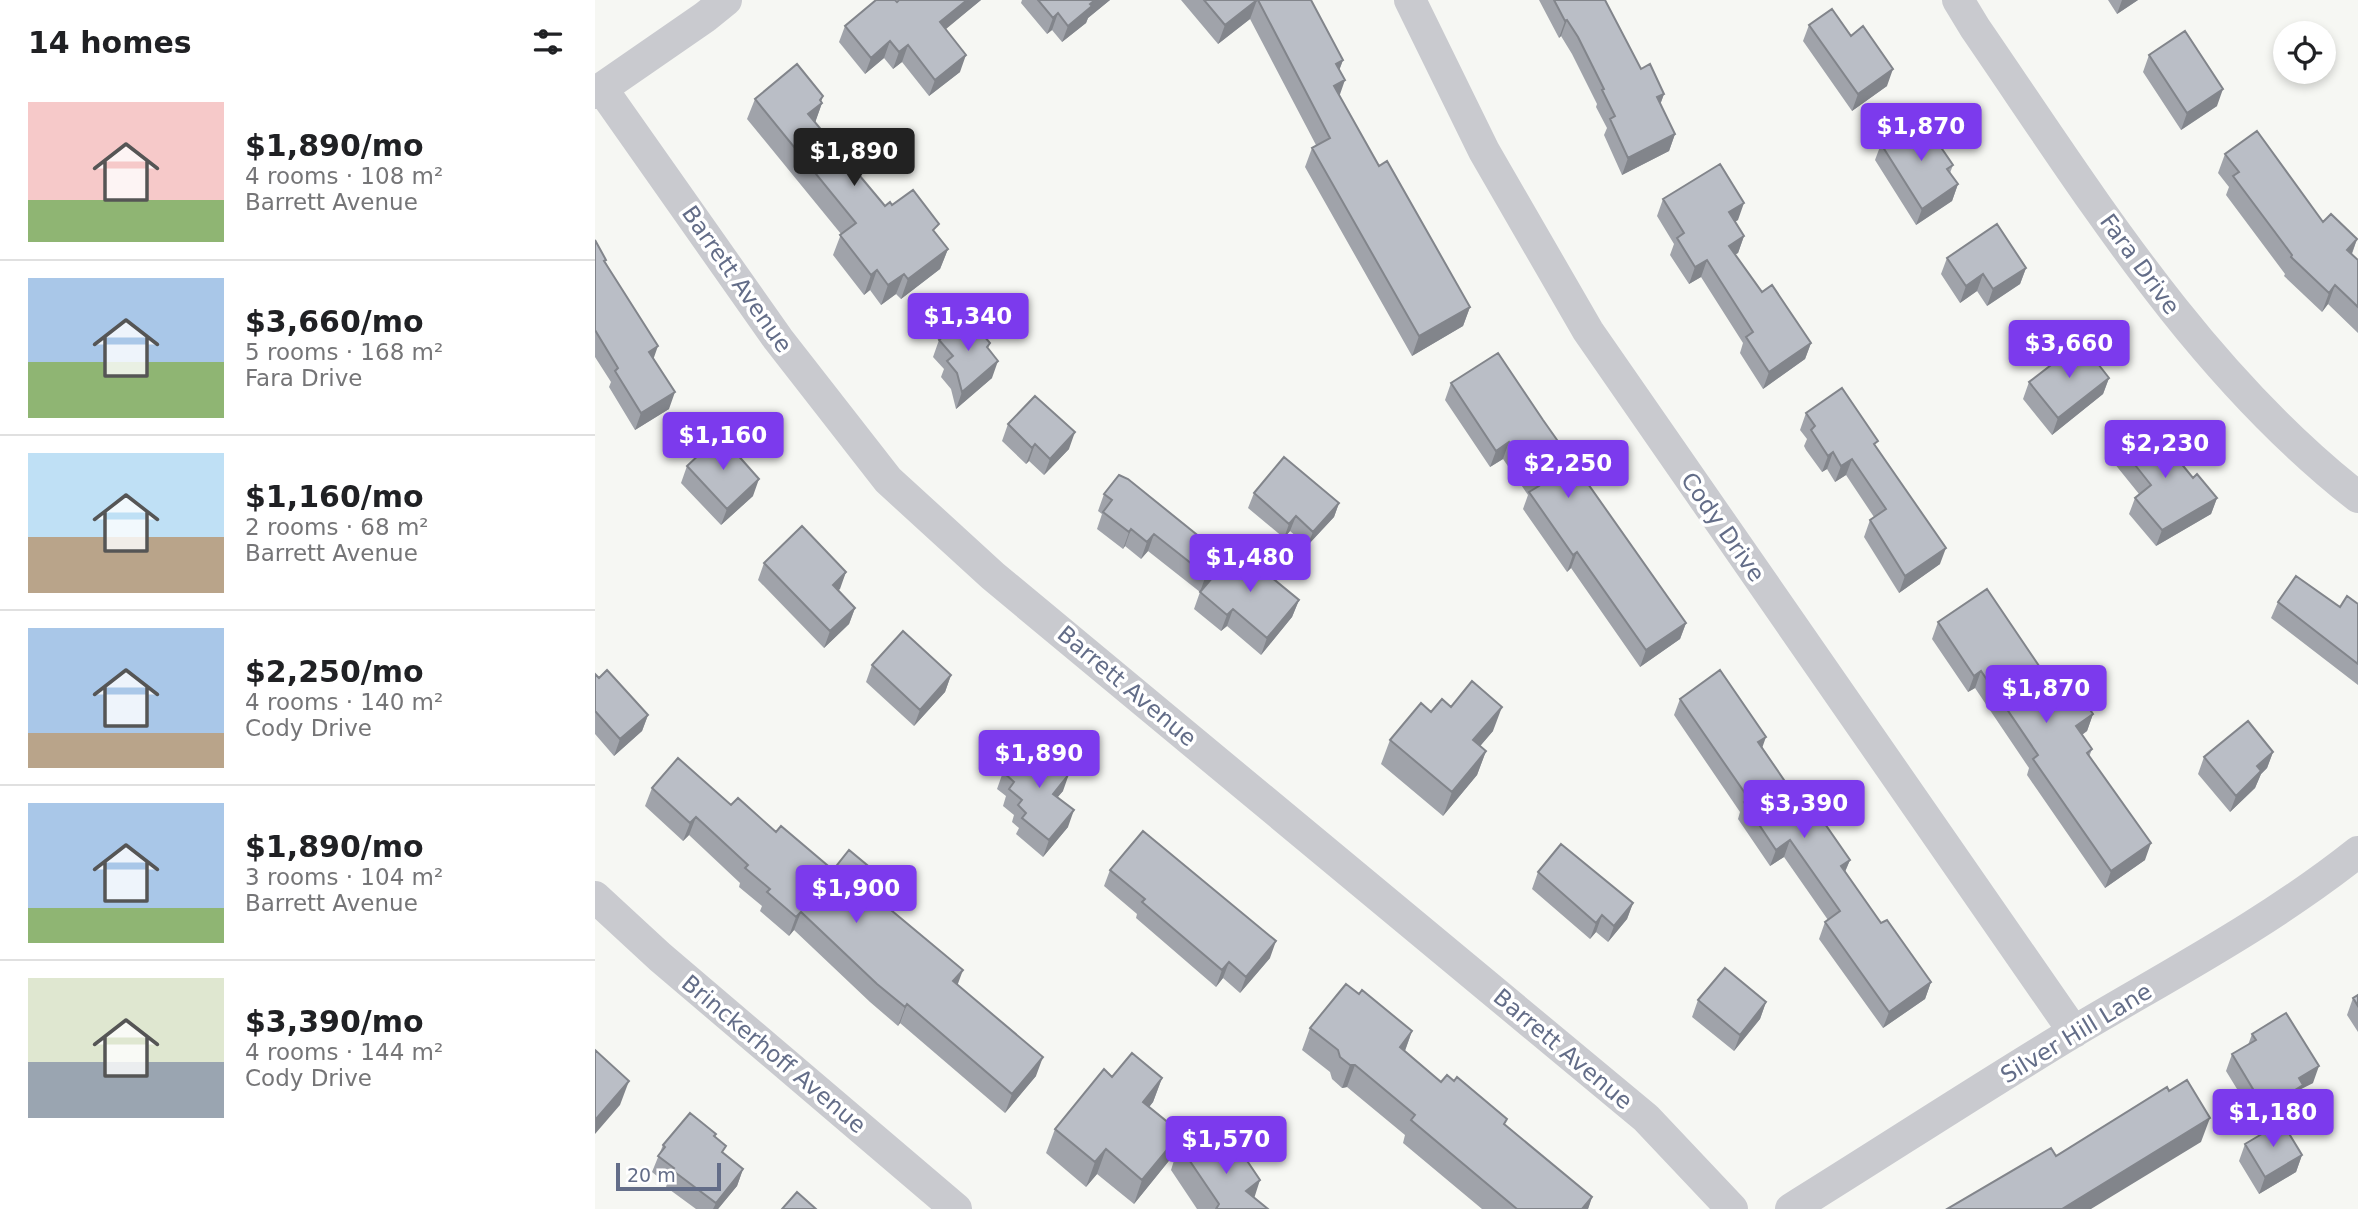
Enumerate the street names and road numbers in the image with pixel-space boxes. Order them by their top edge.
street label: Barrett Avenue [677,201,797,357]
street label: Fara Drive [2095,209,2185,319]
street label: Cody Drive [1676,468,1770,586]
street label: Barrett Avenue [1052,620,1202,752]
street label: Brinckerhoff Avenue [677,970,871,1138]
street label: Silver Hill Lane [1996,978,2156,1088]
street label: Barrett Avenue [1488,983,1638,1115]

